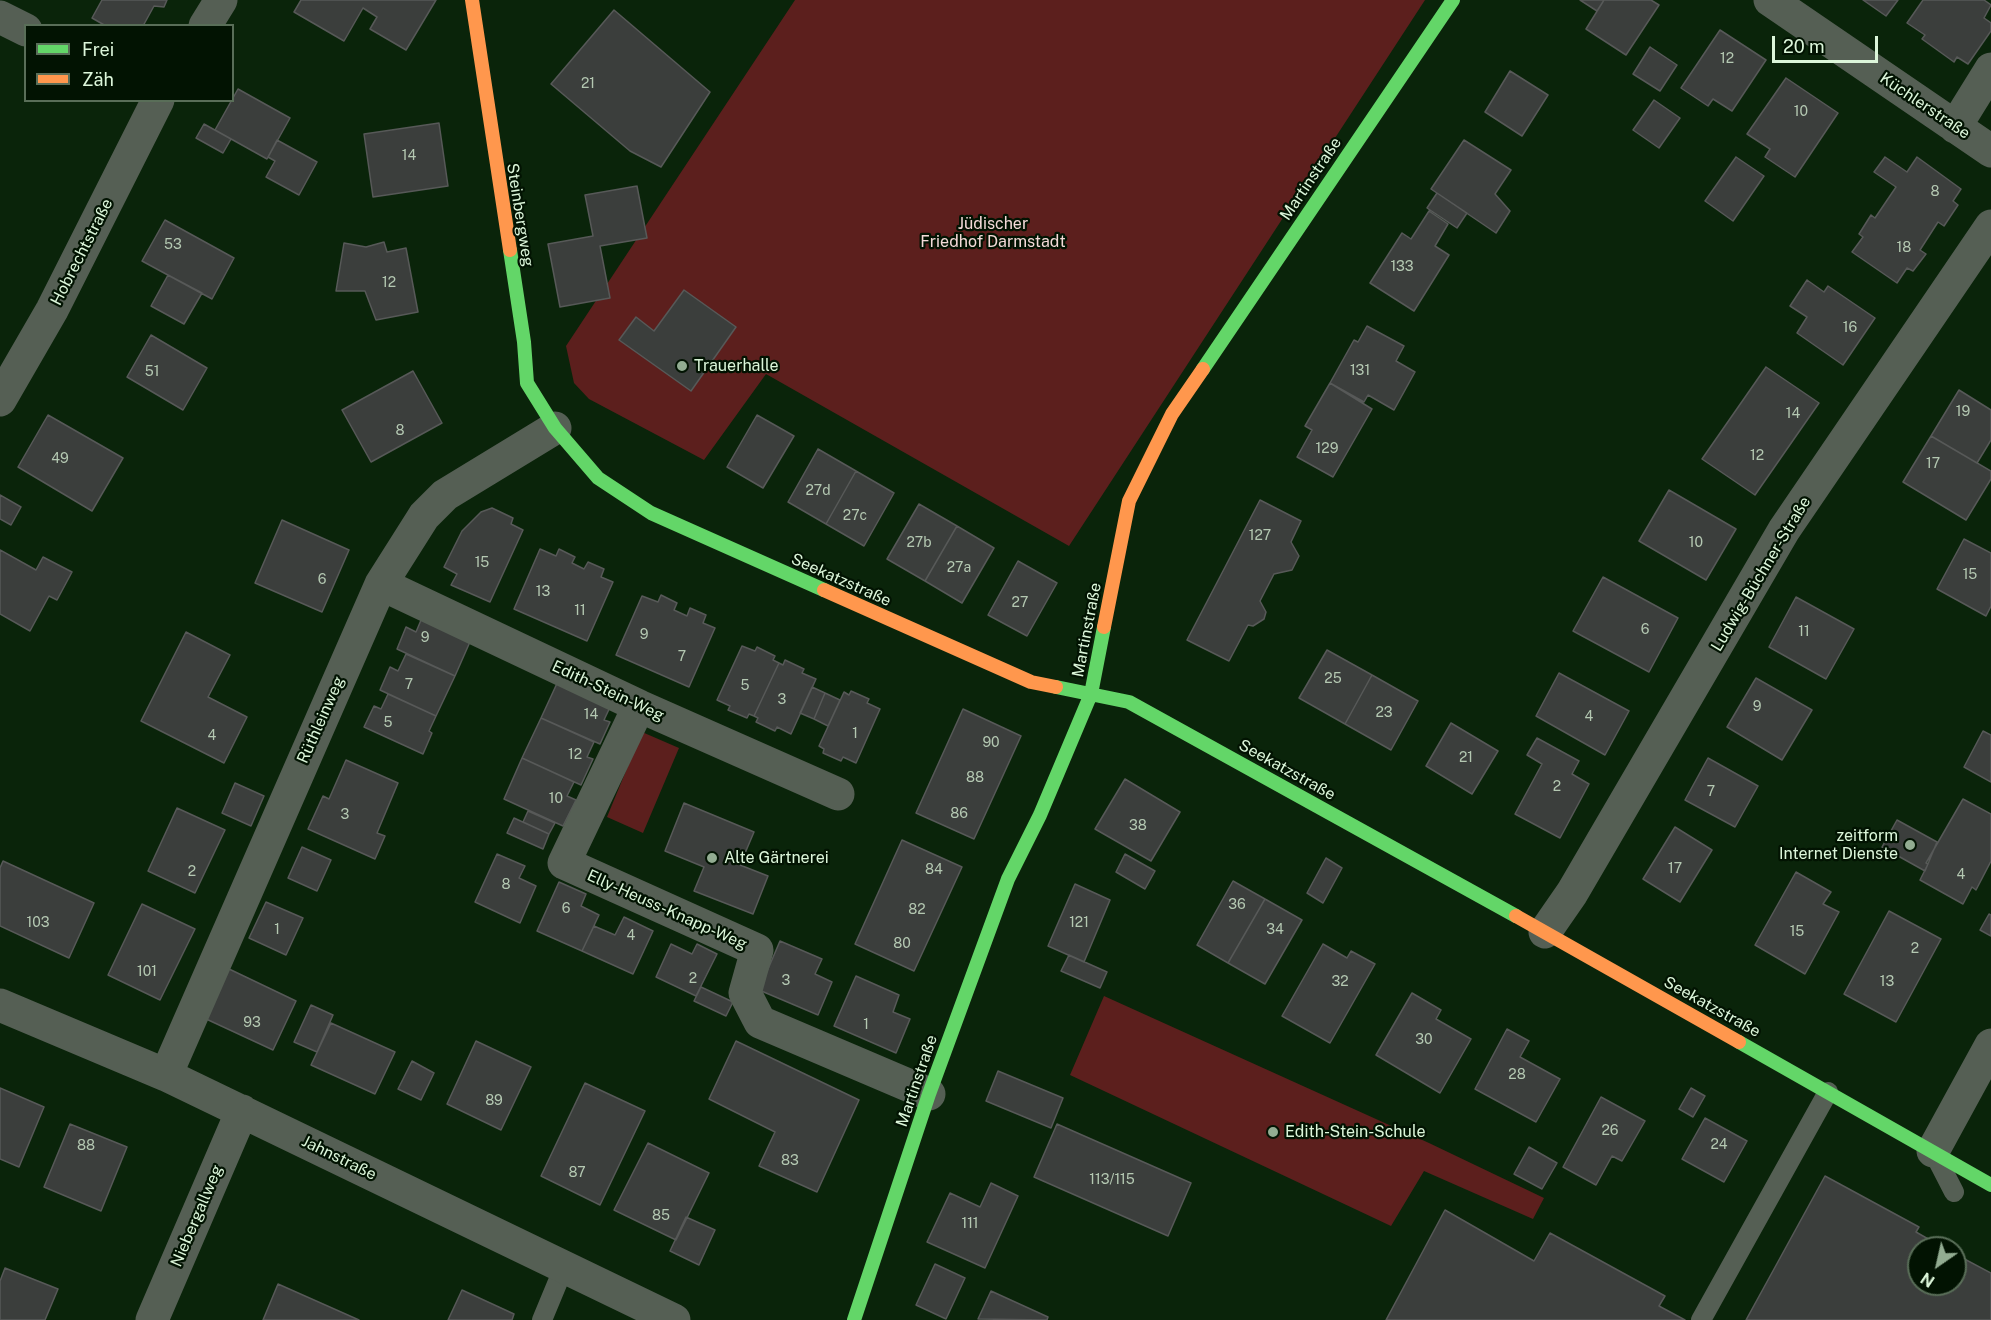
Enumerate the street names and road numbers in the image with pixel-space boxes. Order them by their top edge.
street label: Küchlerstraße [1876,69,1974,143]
street label: Martinstraße [1276,134,1346,224]
street label: Steinbergweg [502,162,538,268]
street label: Hobrechtstraße [47,195,117,309]
street label: Ludwig-Büchner-Straße [1707,493,1815,655]
street label: Seekatzstraße [788,549,894,611]
street label: Martinstraße [1068,581,1106,679]
street label: Edith-Stein-Weg [549,657,667,725]
street label: Rüthleinweg [293,673,349,767]
street label: Seekatzstraße [1235,736,1339,804]
street label: Elly-Heuss-Knapp-Weg [584,866,750,954]
street label: Seekatzstraße [1660,973,1764,1041]
street label: Martinstraße [892,1033,942,1129]
street label: Jahnstraße [298,1132,380,1184]
street label: Niebergallweg [167,1162,227,1270]

